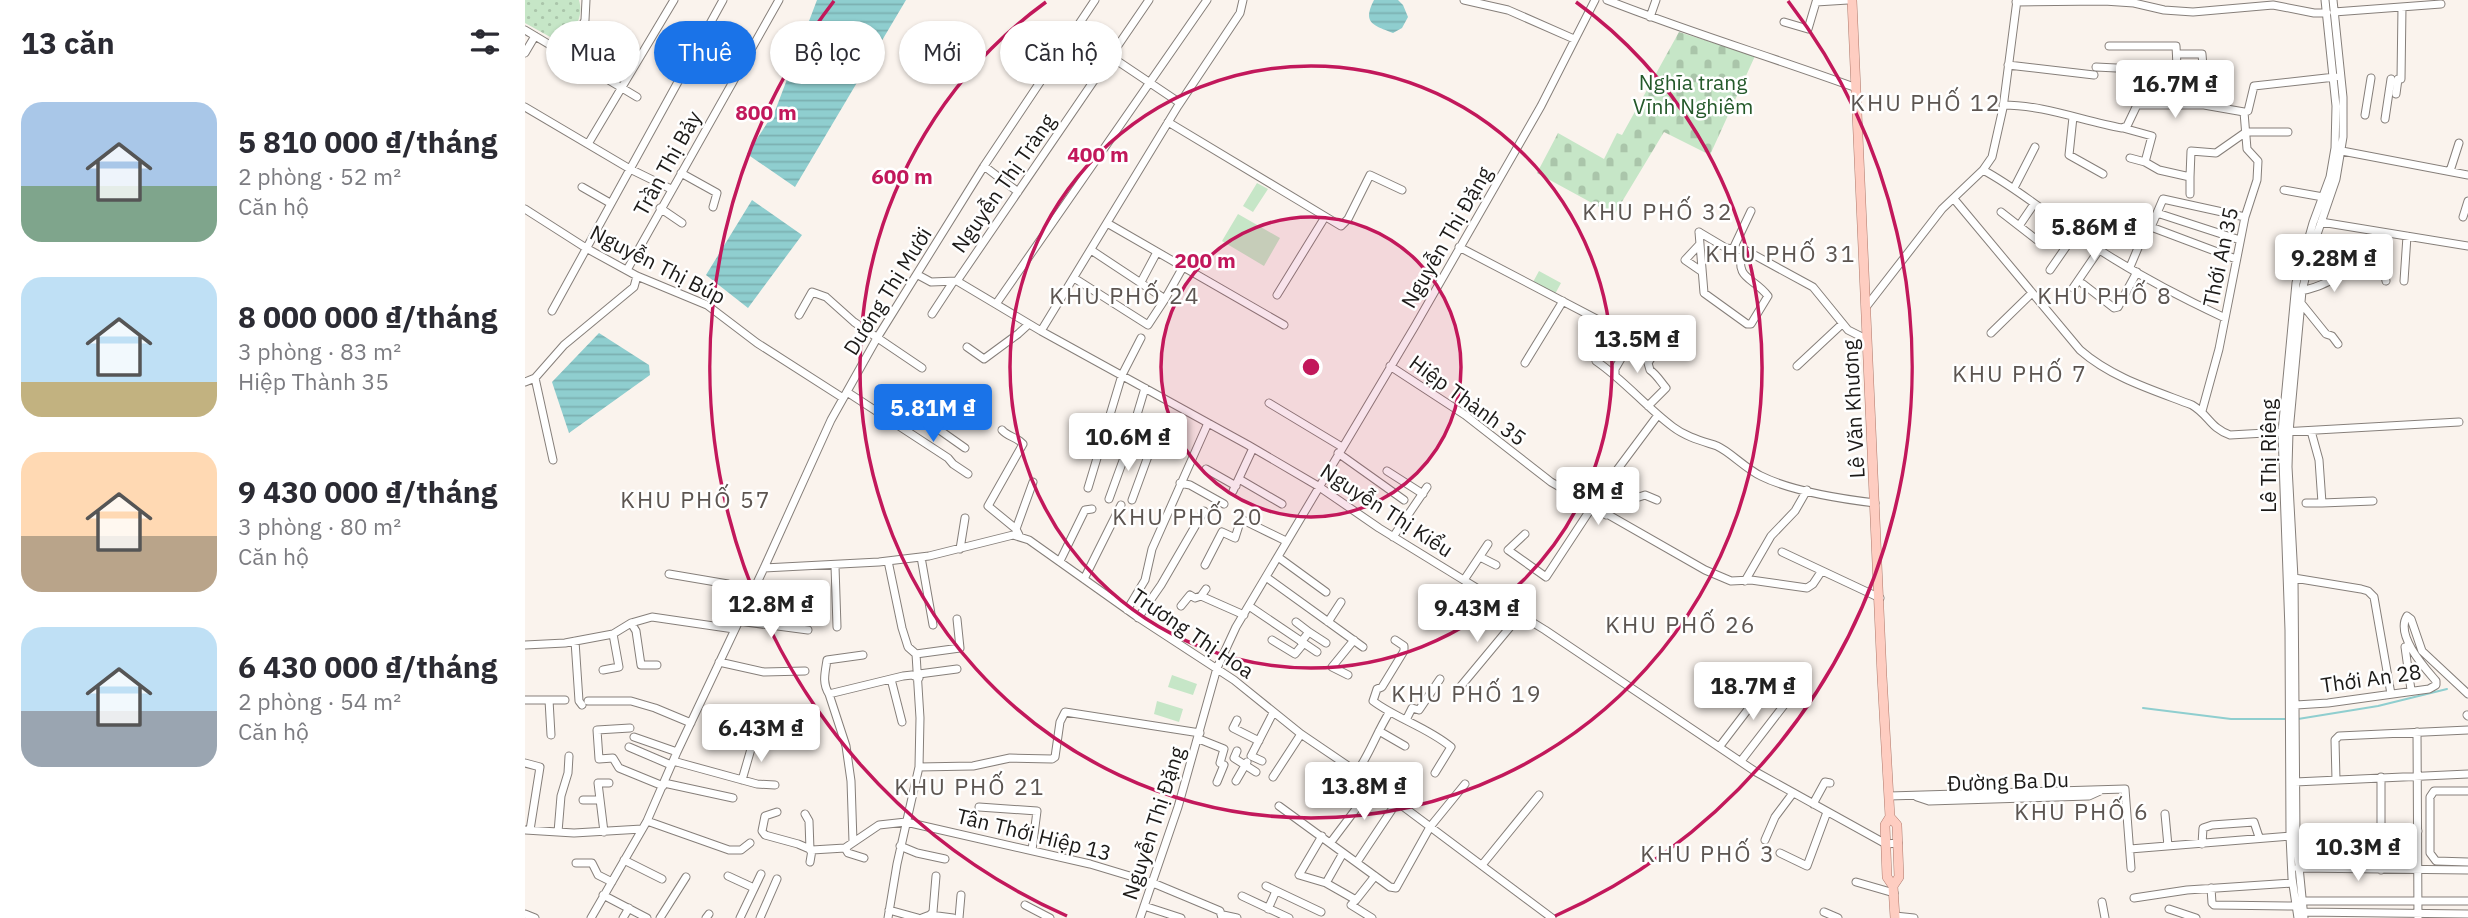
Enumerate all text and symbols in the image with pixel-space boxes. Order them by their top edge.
chip: Mua [546,21,640,84]
chip: Thuê [654,21,756,84]
chip: Bộ lọc [770,21,885,84]
chip: Mới [899,21,986,84]
chip: Căn hộ [1000,21,1122,84]
text: 13 căn [21,23,115,62]
icon: filters [466,23,504,61]
pin: 16.7M ₫ [2110,60,2240,120]
park label: Nghĩa trang Vĩnh Nghiêm [1633,68,1753,120]
text: 16.7M ₫ [2132,68,2218,98]
district label: KHU PHỐ 12 [1850,86,2002,117]
text: 800 m [735,98,797,126]
street label: Trần Thị Bảy [627,105,708,221]
street label: Nguyễn Thị Tràng [945,108,1061,258]
text: 5 810 000 ₫/tháng [238,122,497,161]
icon: home [77,130,161,214]
text: 400 m [1067,140,1129,168]
text: 2 phòng · 52 m² [238,161,401,191]
street label: Nguyễn Thị Đặng [1394,161,1498,313]
text: 600 m [871,162,933,190]
text: Căn hộ [238,191,309,221]
district label: KHU PHỐ 32 [1582,195,1734,226]
pin: 5.86M ₫ [2029,204,2159,263]
street label: Thới An 35 [2196,204,2244,310]
text: 5.86M ₫ [2051,211,2137,241]
street label: Nguyễn Thị Búp [585,218,731,310]
street label: Dương Thị Mười [836,222,938,360]
pin: 9.28M ₫ [2269,234,2399,294]
district label: KHU PHỐ 31 [1705,237,1857,268]
text: 9.28M ₫ [2291,242,2377,272]
text: 200 m [1174,246,1236,274]
district label: KHU PHỐ 24 [1049,279,1201,310]
district label: KHU PHỐ 8 [2037,279,2173,310]
text: 8 000 000 ₫/tháng [238,297,497,336]
icon: home [77,305,161,389]
pin: 13.5M ₫ [1572,316,1702,375]
text: 13.5M ₫ [1594,323,1680,353]
text: 3 phòng · 83 m² [238,336,401,366]
street label: Lê Văn Khương [1835,339,1871,479]
street label: Hiệp Thành 35 [1404,348,1532,452]
centre of rings [1299,355,1323,379]
district label: KHU PHỐ 7 [1952,357,2088,388]
text: Hiệp Thành 35 [238,366,389,396]
pin: 5.81M ₫ [868,384,998,444]
text: 5.81M ₫ [890,392,976,422]
street label: Lê Thị Riêng [2254,399,2282,513]
pin: 10.6M ₫ [1063,414,1193,473]
text: 10.6M ₫ [1085,421,1171,451]
street label: Nguyễn Thị Kiểu [1315,457,1459,563]
pin: 8M ₫ [1557,468,1639,527]
text: 9 430 000 ₫/tháng [238,472,497,511]
text: 8M ₫ [1572,475,1624,505]
icon: home [77,480,161,564]
district label: KHU PHỐ 57 [620,483,772,514]
district label: KHU PHỐ 20 [1112,500,1264,531]
text: 3 phòng · 80 m² [238,511,401,541]
text: Căn hộ [238,541,309,571]
pin: 12.8M ₫ [706,580,836,640]
street label: Trương Thị Hoa [1126,582,1260,684]
pin: 9.43M ₫ [1412,584,1542,644]
text: 12.8M ₫ [728,588,814,618]
text: 9.43M ₫ [1434,592,1520,622]
district label: KHU PHỐ 26 [1605,608,1757,639]
text: 6 430 000 ₫/tháng [238,647,497,686]
icon: home [77,655,161,739]
street label: Thới An 28 [2319,657,2423,699]
pin: 18.7M ₫ [1688,662,1818,722]
text: 18.7M ₫ [1710,670,1796,700]
district label: KHU PHỐ 19 [1391,677,1543,708]
text: 2 phòng · 54 m² [238,686,401,716]
pin: 6.43M ₫ [696,704,826,764]
text: 6.43M ₫ [718,712,804,742]
text: Căn hộ [238,716,309,746]
street label: Nguyễn Thị Đặng [1115,743,1191,903]
pin: 13.8M ₫ [1299,762,1429,822]
street label: Đường Ba Du [1947,765,2069,797]
district label: KHU PHỐ 21 [894,770,1046,801]
text: 13.8M ₫ [1321,770,1407,800]
district label: KHU PHỐ 6 [2014,795,2150,826]
street label: Tân Thới Hiệp 13 [954,801,1114,867]
pin: 10.3M ₫ [2293,824,2423,883]
text: 10.3M ₫ [2315,831,2401,861]
district label: KHU PHỐ 3 [1640,837,1776,868]

